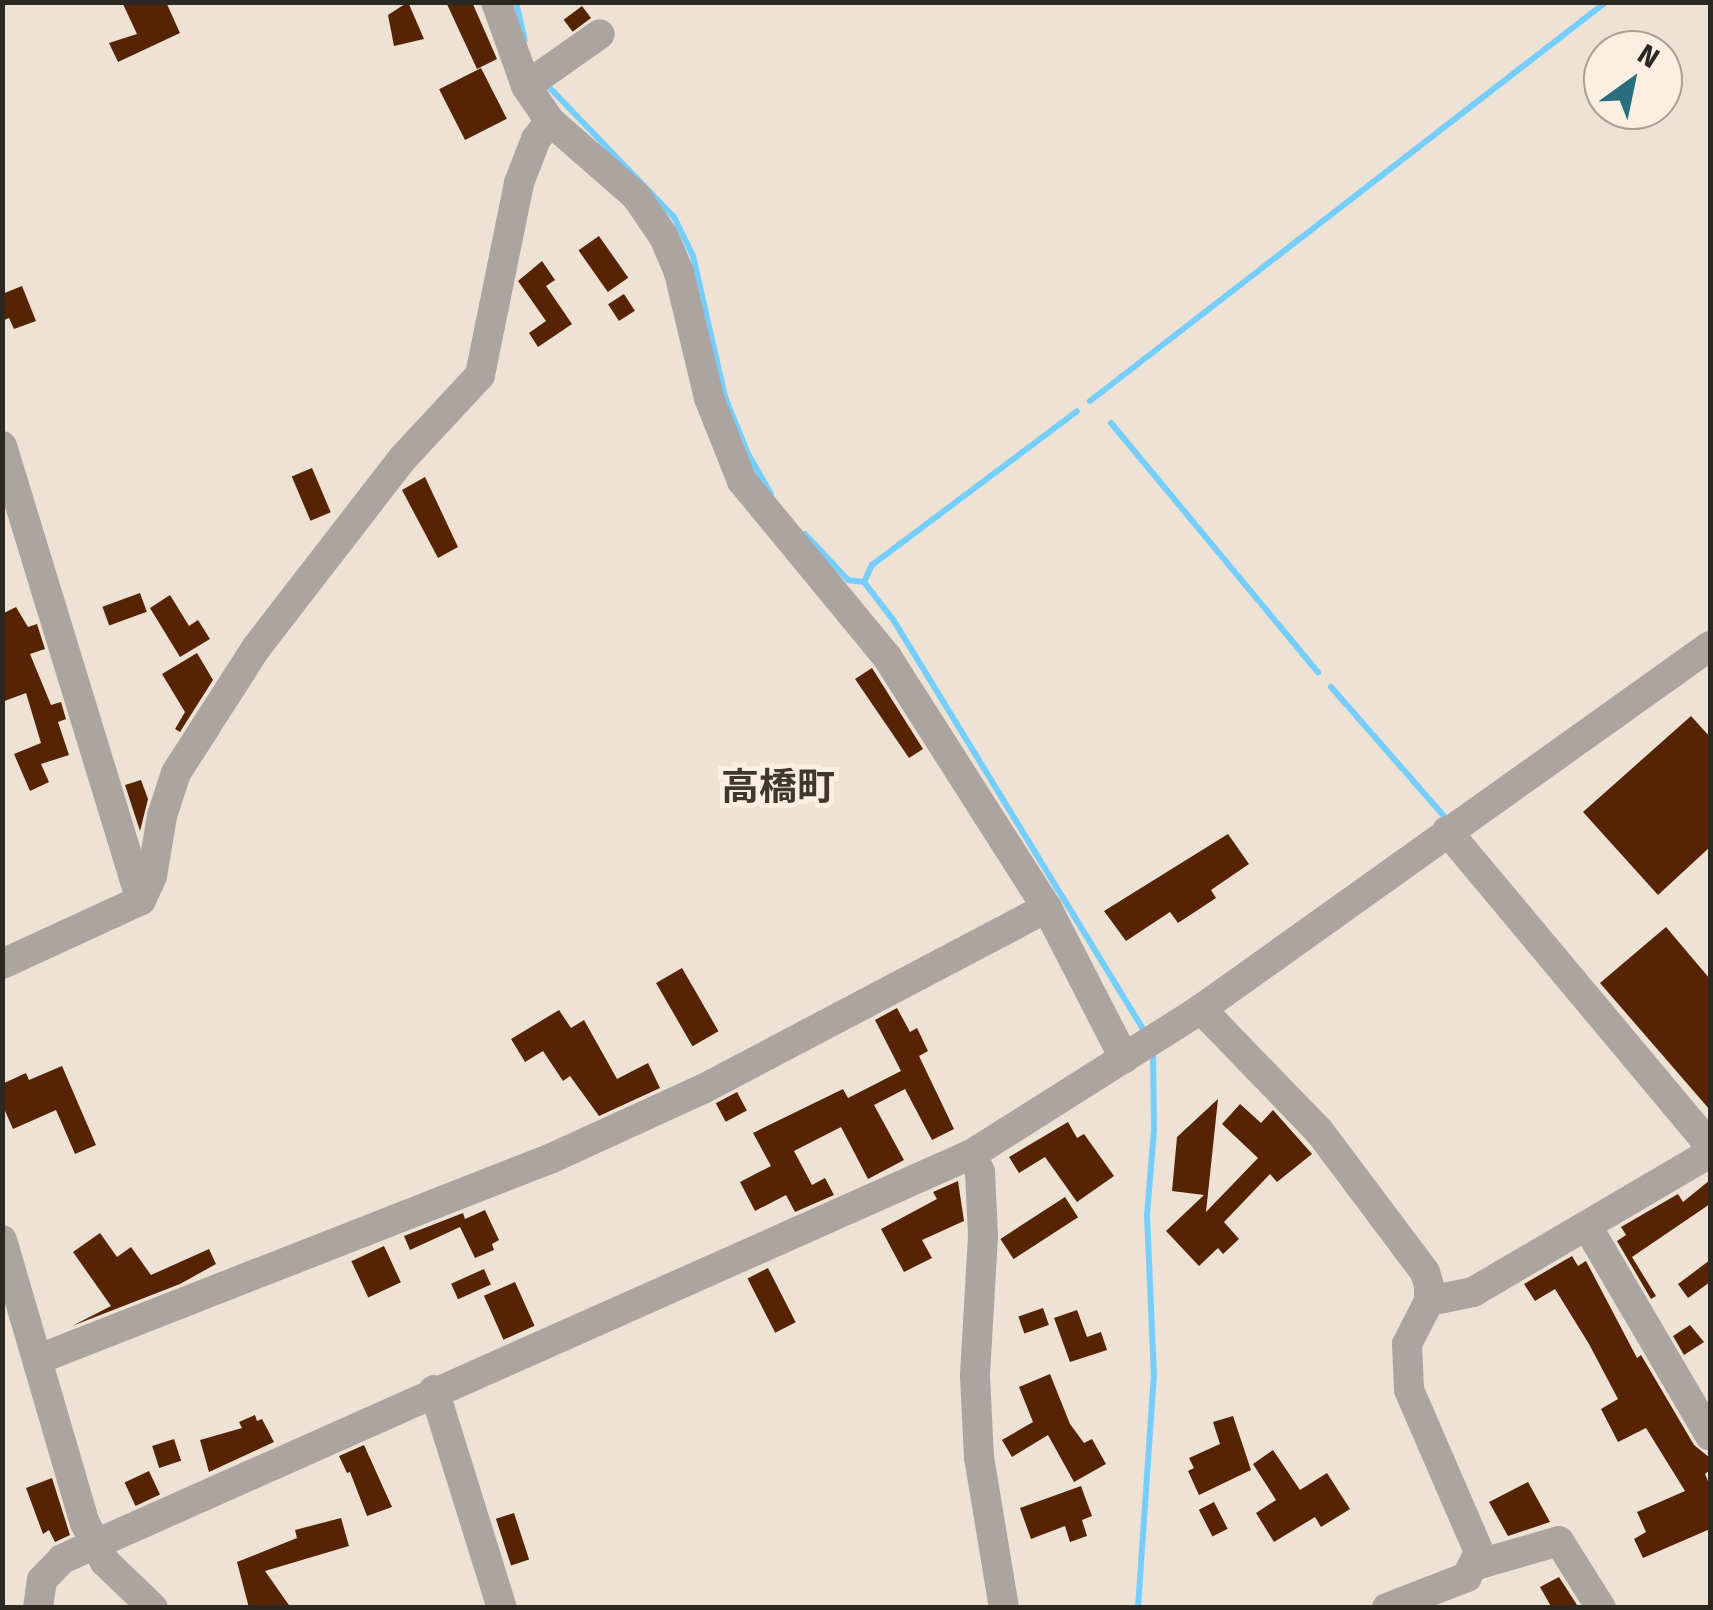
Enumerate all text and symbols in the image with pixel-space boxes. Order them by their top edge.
north arrow [1583,30,1683,130]
text: N [1632,37,1665,75]
district label: 高橋町 [721,765,835,811]

